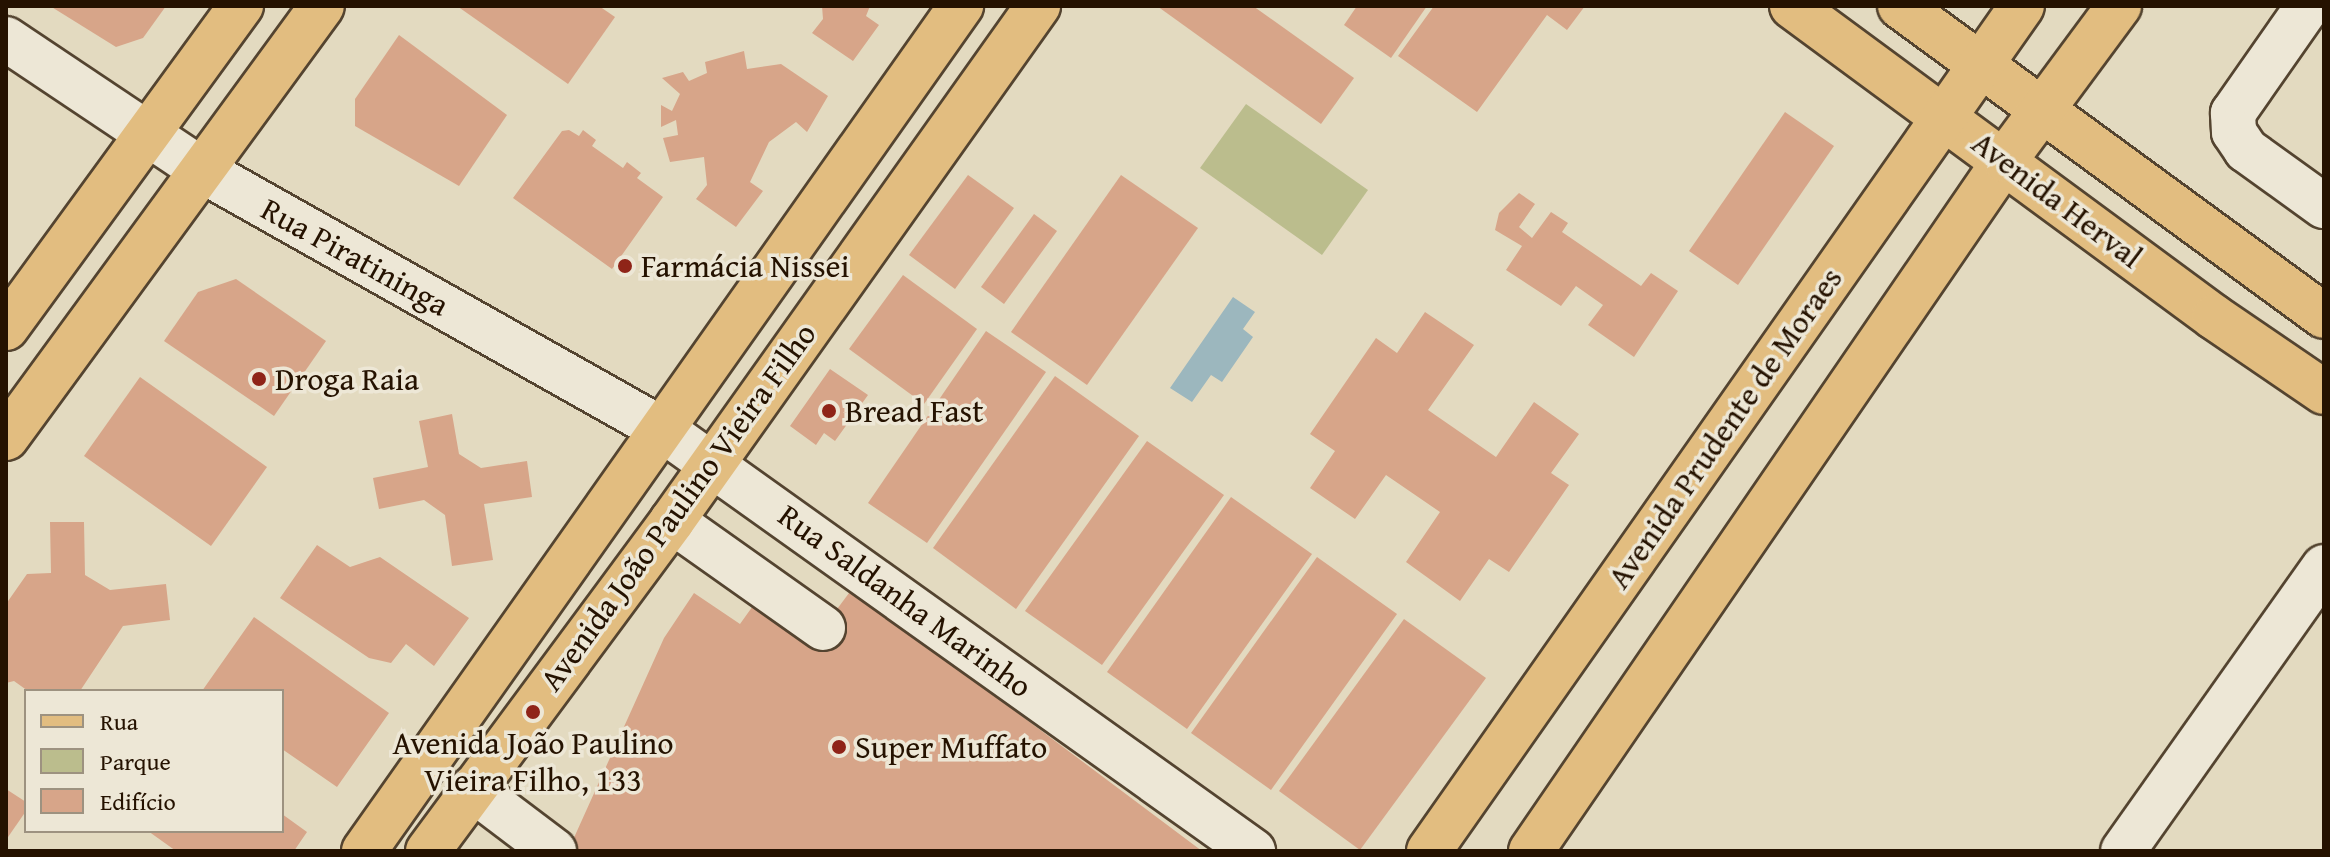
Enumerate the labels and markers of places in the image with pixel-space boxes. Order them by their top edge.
place label: Farmácia Nissei [641,247,850,285]
marker: Farmácia Nissei [616,257,634,275]
place label: Droga Raia [275,360,419,398]
marker: Droga Raia [250,370,268,388]
place label: Bread Fast [845,392,984,430]
marker: Bread Fast [820,402,838,420]
marker: Avenida João Paulino Vieira Filho, 133 [524,703,542,721]
place label: Avenida João Paulino Vieira Filho, 133 [392,725,674,800]
place label: Super Muffato [855,728,1047,766]
marker: Super Muffato [830,738,848,756]

